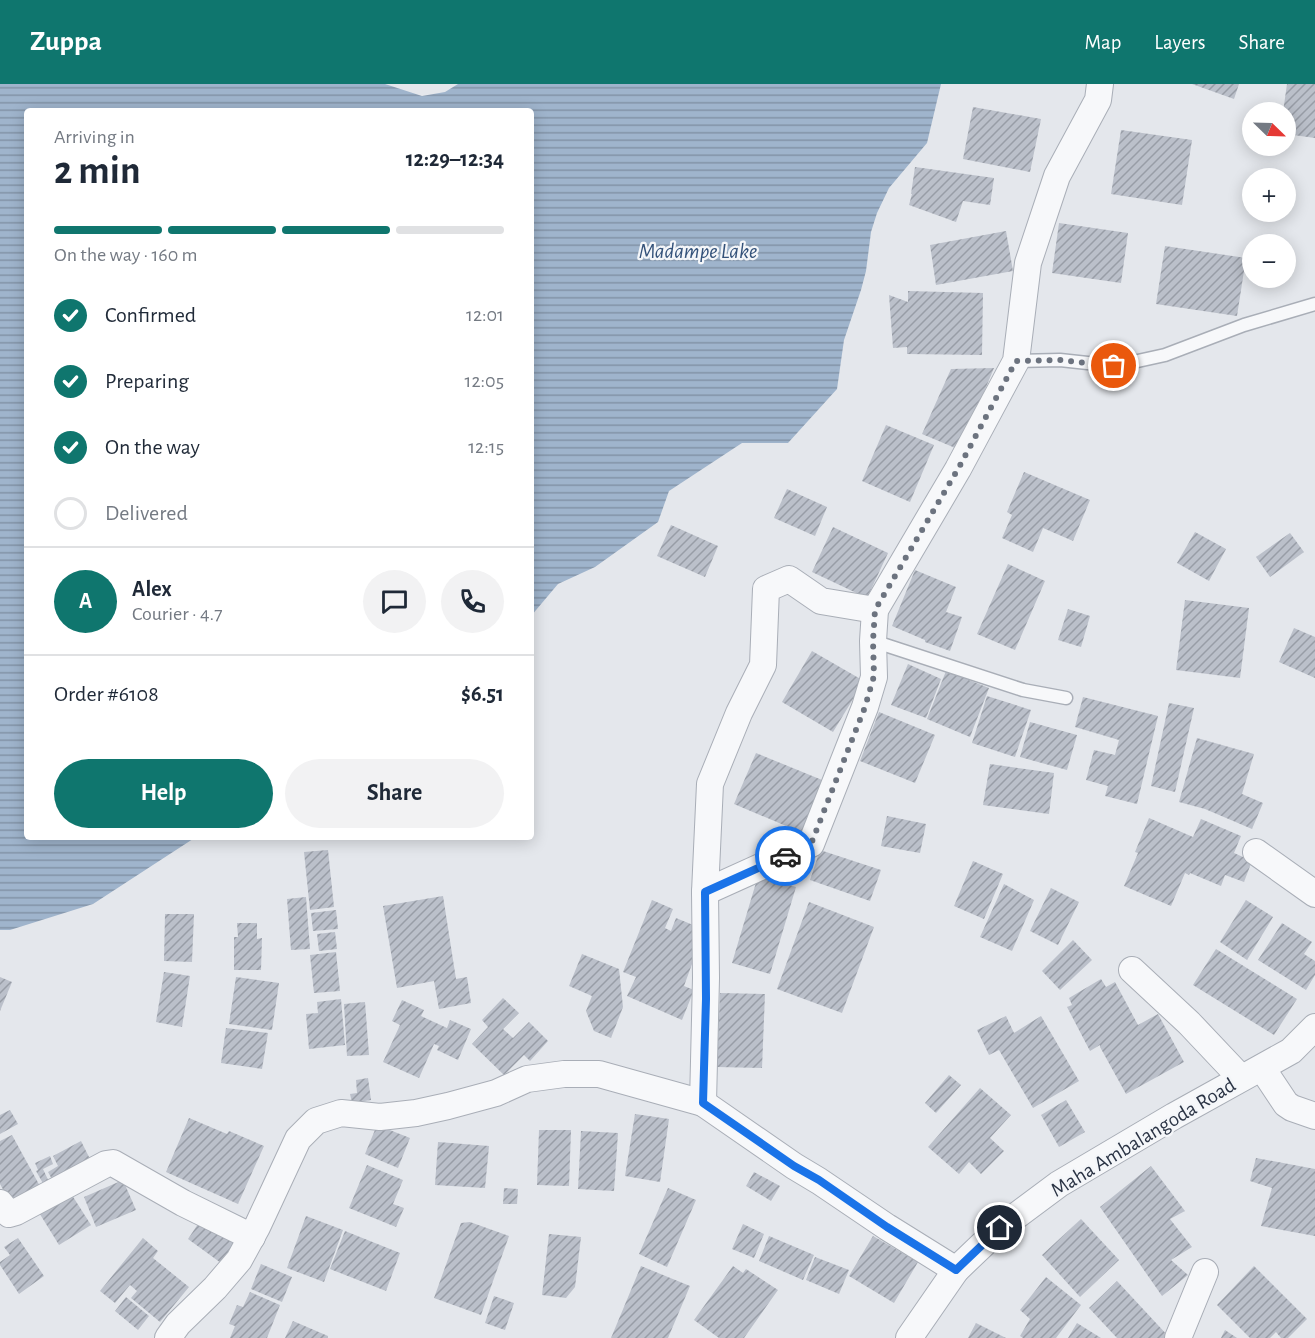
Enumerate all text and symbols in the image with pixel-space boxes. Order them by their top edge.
text: Zuppa [30,28,102,56]
text: Map [1085,32,1121,53]
text: Layers [1154,32,1205,53]
text: Share [1238,32,1285,53]
north arrow [1242,102,1296,156]
map controls [1242,102,1296,288]
text: Arriving in [54,127,135,147]
text: 12:29–12:34 [406,148,504,170]
text: 2 min [54,152,141,191]
button: + [1242,168,1296,222]
button: − [1242,234,1296,288]
water label: Madampe Lake [639,240,757,263]
text: On the way · 160 m [54,245,198,265]
icon: check [54,299,87,332]
text: Confirmed [105,304,196,326]
text: 12:01 [466,305,504,325]
pin [1088,340,1139,391]
icon: bag [1097,349,1130,382]
icon: check [54,365,87,398]
text: Preparing [105,370,189,392]
text: 12:05 [465,371,504,391]
icon: check [54,431,87,464]
text: On the way [105,436,200,458]
text: 12:15 [468,437,504,457]
text: Delivered [105,502,188,524]
button: chat [363,570,426,633]
button: phone [441,570,504,633]
text: Alex [132,578,172,600]
text: A [79,590,92,612]
text: Courier · 4.7 [132,604,223,624]
text: Order #6108 [54,683,159,705]
text: $6.51 [461,683,504,705]
button: Help [54,759,273,828]
button: Share [285,759,504,828]
courier [755,826,815,886]
icon: car [769,840,802,873]
street label: Maha Ambalangoda Road [1047,1074,1239,1201]
pin [974,1202,1025,1253]
icon: home [983,1211,1016,1244]

